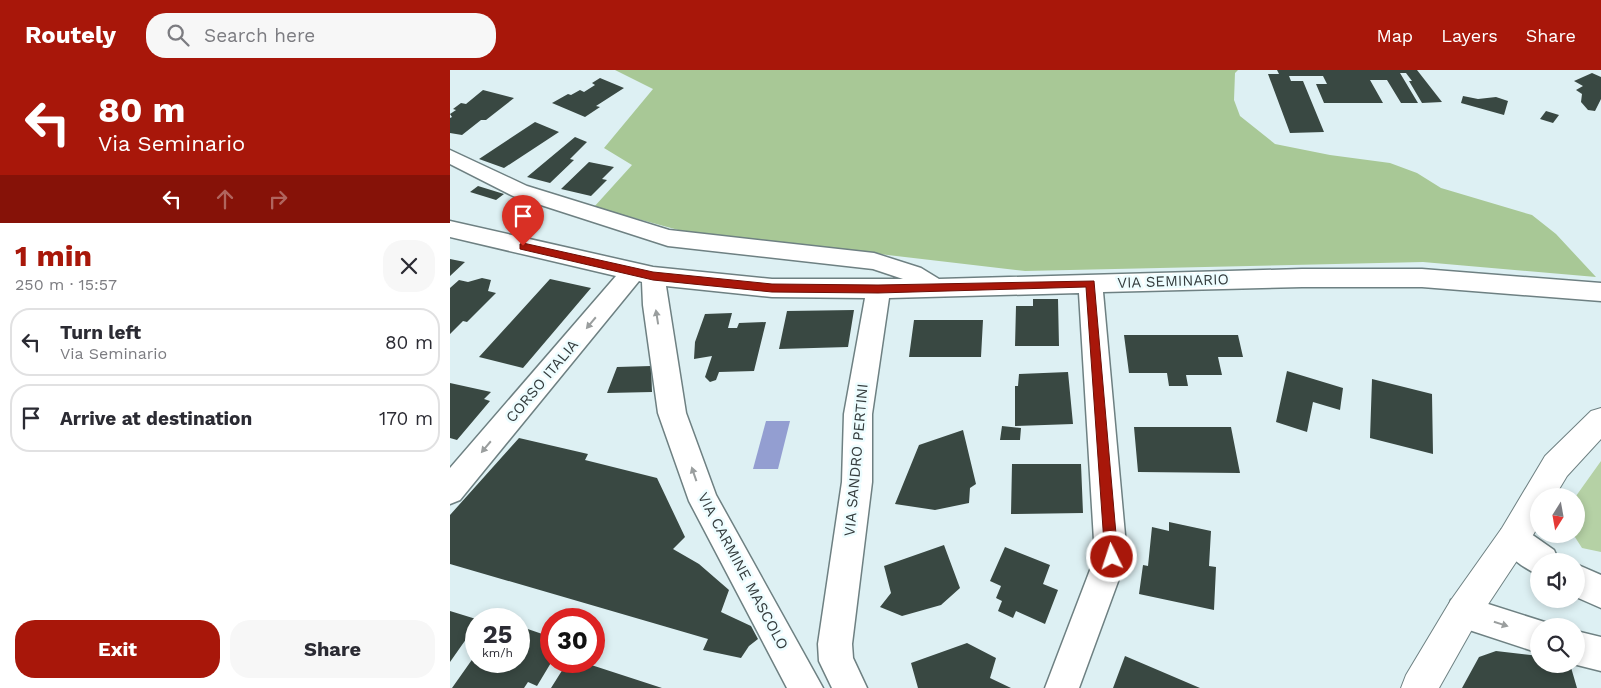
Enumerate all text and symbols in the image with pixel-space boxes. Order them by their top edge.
search box [146,13,496,58]
text: Routely [25,21,116,49]
icon: search [164,21,192,49]
text: Search here [204,24,315,47]
text: Map [1376,25,1413,46]
text: Layers [1441,25,1498,46]
text: Share [1526,25,1576,46]
text: 80 m [98,89,185,131]
icon: left [15,90,80,155]
text: Via Seminario [98,131,245,156]
icon: left [158,185,186,213]
icon: ahead [211,185,239,213]
icon: right [264,185,292,213]
pin [502,195,544,246]
icon: arrive [509,202,537,230]
text: 1 min [15,238,92,273]
button: close [383,240,435,292]
street label: VIA SEMINARIO [1117,270,1229,292]
text: 250 m · 15:57 [15,275,117,294]
one-way arrow [653,309,661,325]
one-way arrow [585,316,596,329]
text: Turn left [60,321,141,344]
icon: left [17,328,45,356]
text: 80 m [385,331,433,354]
street label: CORSO ITALIA [502,336,582,426]
text: Via Seminario [60,344,167,363]
street label: VIA SANDRO PERTINI [840,383,872,537]
icon: arrive [17,404,45,432]
text: Arrive at destination [60,407,252,430]
text: 170 m [379,407,433,430]
one-way arrow [480,441,492,453]
one-way arrow [690,467,697,482]
north arrow [1530,488,1585,542]
map controls [1530,488,1585,673]
street label: VIA CARMINE MASCOLO [694,489,792,653]
position arrow [1085,530,1137,582]
button: sound [1530,553,1585,608]
speed limit sign: 30 [540,608,605,673]
button: search [1530,618,1585,673]
button: Exit [15,620,220,678]
button: Share [230,620,435,678]
text: 25 [483,620,512,649]
one-way arrow [1494,620,1509,628]
text: km/h [482,646,513,660]

